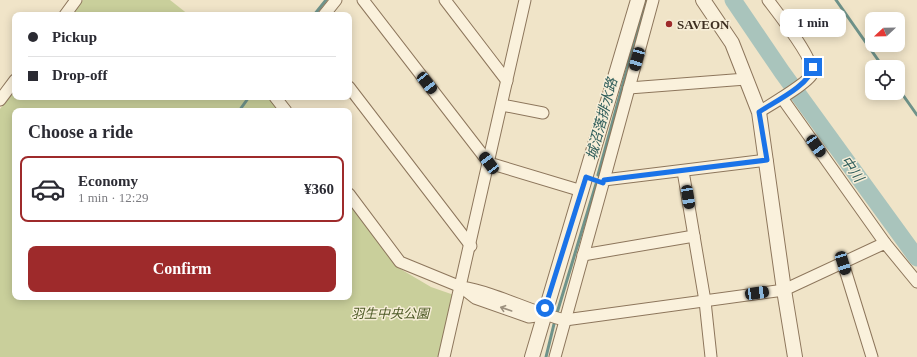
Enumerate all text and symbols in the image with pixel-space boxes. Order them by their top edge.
callout: 1 min [780,9,846,37]
north arrow [865,12,905,52]
map controls [865,12,905,100]
text: 1 min [797,15,829,30]
place label: SAVEON [677,17,730,32]
marker: SAVEON [664,19,674,29]
text: Pickup [52,29,97,45]
car [628,46,646,72]
route end [804,58,822,76]
button: locate [865,60,905,100]
text: Drop-off [52,67,108,83]
car [415,70,439,96]
water label: 城沼落排水路 [584,76,620,162]
text: Choose a ride [28,122,133,142]
car [804,133,828,159]
car [477,150,501,176]
water label: 中川 [838,153,867,186]
icon: car [30,171,66,207]
text: Economy [78,173,138,189]
text: ¥360 [304,181,334,197]
car [680,184,696,210]
text: 1 min · 12:29 [78,190,148,205]
button: Confirm [28,246,336,292]
car [834,250,852,276]
car [744,285,770,301]
route start [536,299,554,317]
one-way arrow [500,304,512,312]
park label: 羽生中央公園 [351,306,431,321]

